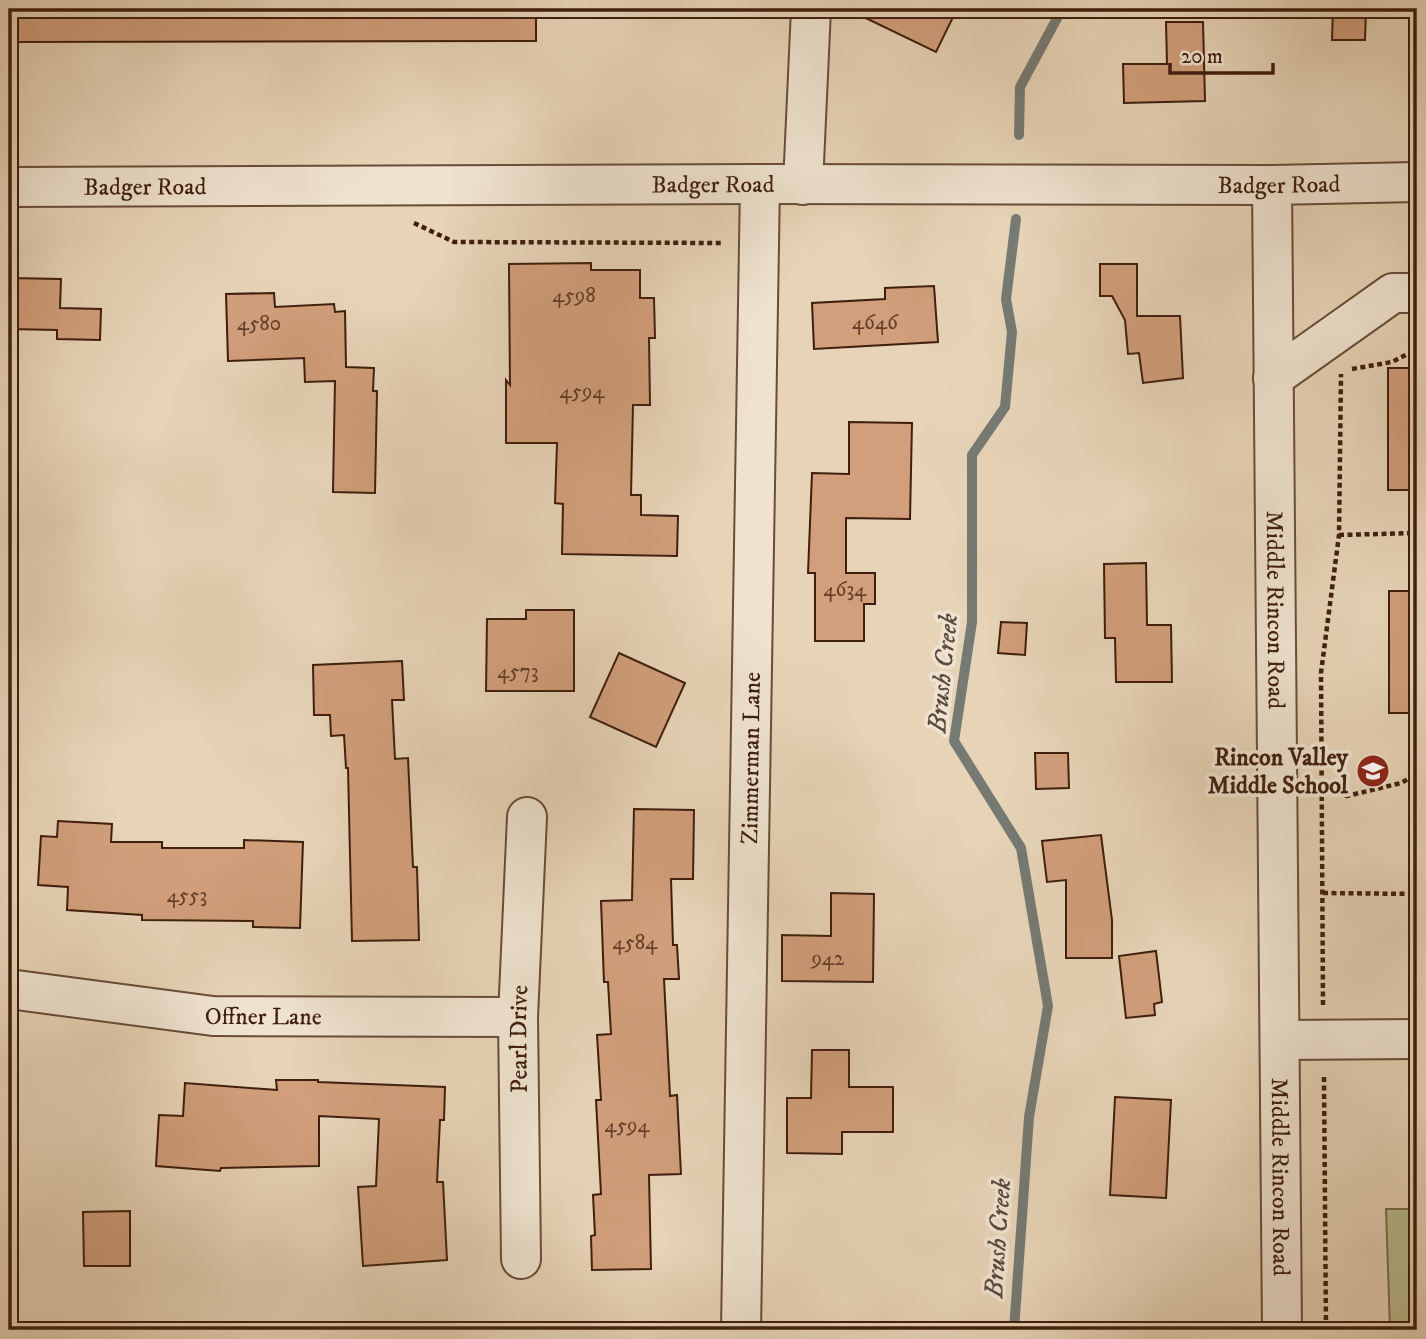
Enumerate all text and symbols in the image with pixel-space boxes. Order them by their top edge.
scale bar [1170,32,1274,76]
text: 20 m [1181,44,1223,70]
street label: Badger Road [652,170,774,200]
street label: Badger Road [1218,170,1341,201]
street label: Badger Road [84,172,206,203]
house number: 4598 [552,283,596,309]
house number: 4646 [852,310,899,336]
house number: 4580 [237,311,281,337]
house number: 4594 [560,379,605,405]
street label: Middle Rincon Road [1259,511,1291,709]
house number: 4634 [824,577,867,603]
water label: Brush Creek [921,612,966,735]
house number: 4573 [497,659,539,685]
street label: Zimmerman Lane [735,672,768,845]
place label: Rincon Valley Middle School [1208,743,1349,801]
school or university icon: Rincon Valley Middle School [1354,752,1392,790]
house number: 4553 [167,883,207,909]
house number: 4584 [613,930,658,956]
house number: 942 [811,946,845,972]
street label: Pearl Drive [504,984,535,1093]
street label: Offner Lane [205,1002,322,1032]
street label: Middle Rincon Road [1264,1078,1296,1276]
house number: 4594 [605,1113,650,1139]
water label: Brush Creek [978,1177,1019,1300]

